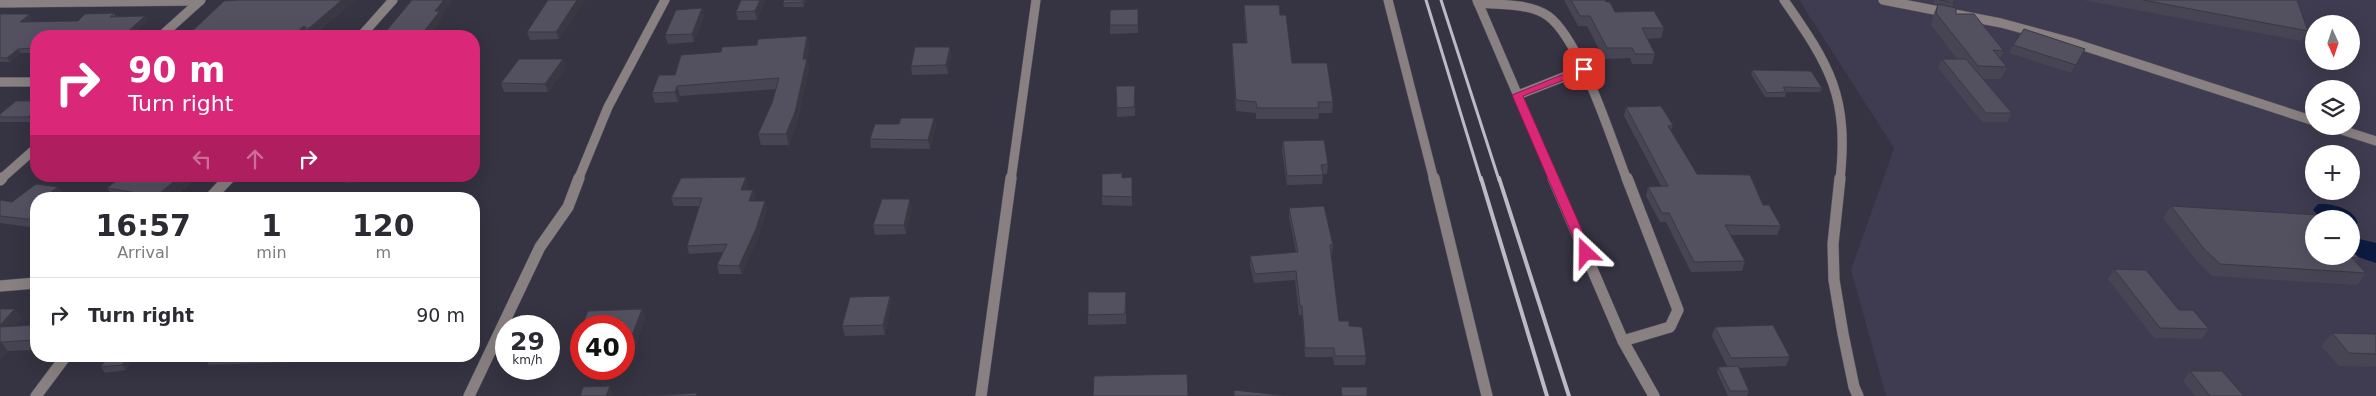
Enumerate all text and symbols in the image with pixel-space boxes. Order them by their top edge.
north arrow [2305,15,2360,70]
map controls [2305,15,2360,265]
pin [1563,48,1605,90]
icon: right [45,50,110,115]
text: 90 m [128,50,225,90]
icon: arrive [1570,55,1598,83]
button: layers [2305,80,2360,135]
text: Turn right [128,91,233,116]
icon: left [188,145,216,173]
icon: ahead [241,145,269,173]
icon: right [294,145,322,173]
button: + [2305,145,2360,200]
text: 16:57 [95,208,191,243]
text: 1 [261,208,282,243]
text: 120 [352,208,415,243]
button: − [2305,210,2360,265]
position arrow [1559,226,1611,278]
text: Arrival [117,243,169,262]
text: min [256,243,287,262]
text: m [375,243,391,262]
icon: right [45,301,73,329]
text: Turn right [88,304,194,326]
text: 90 m [416,304,465,326]
speed limit sign: 40 [570,315,635,380]
text: 29 [510,327,545,356]
text: km/h [512,353,543,367]

